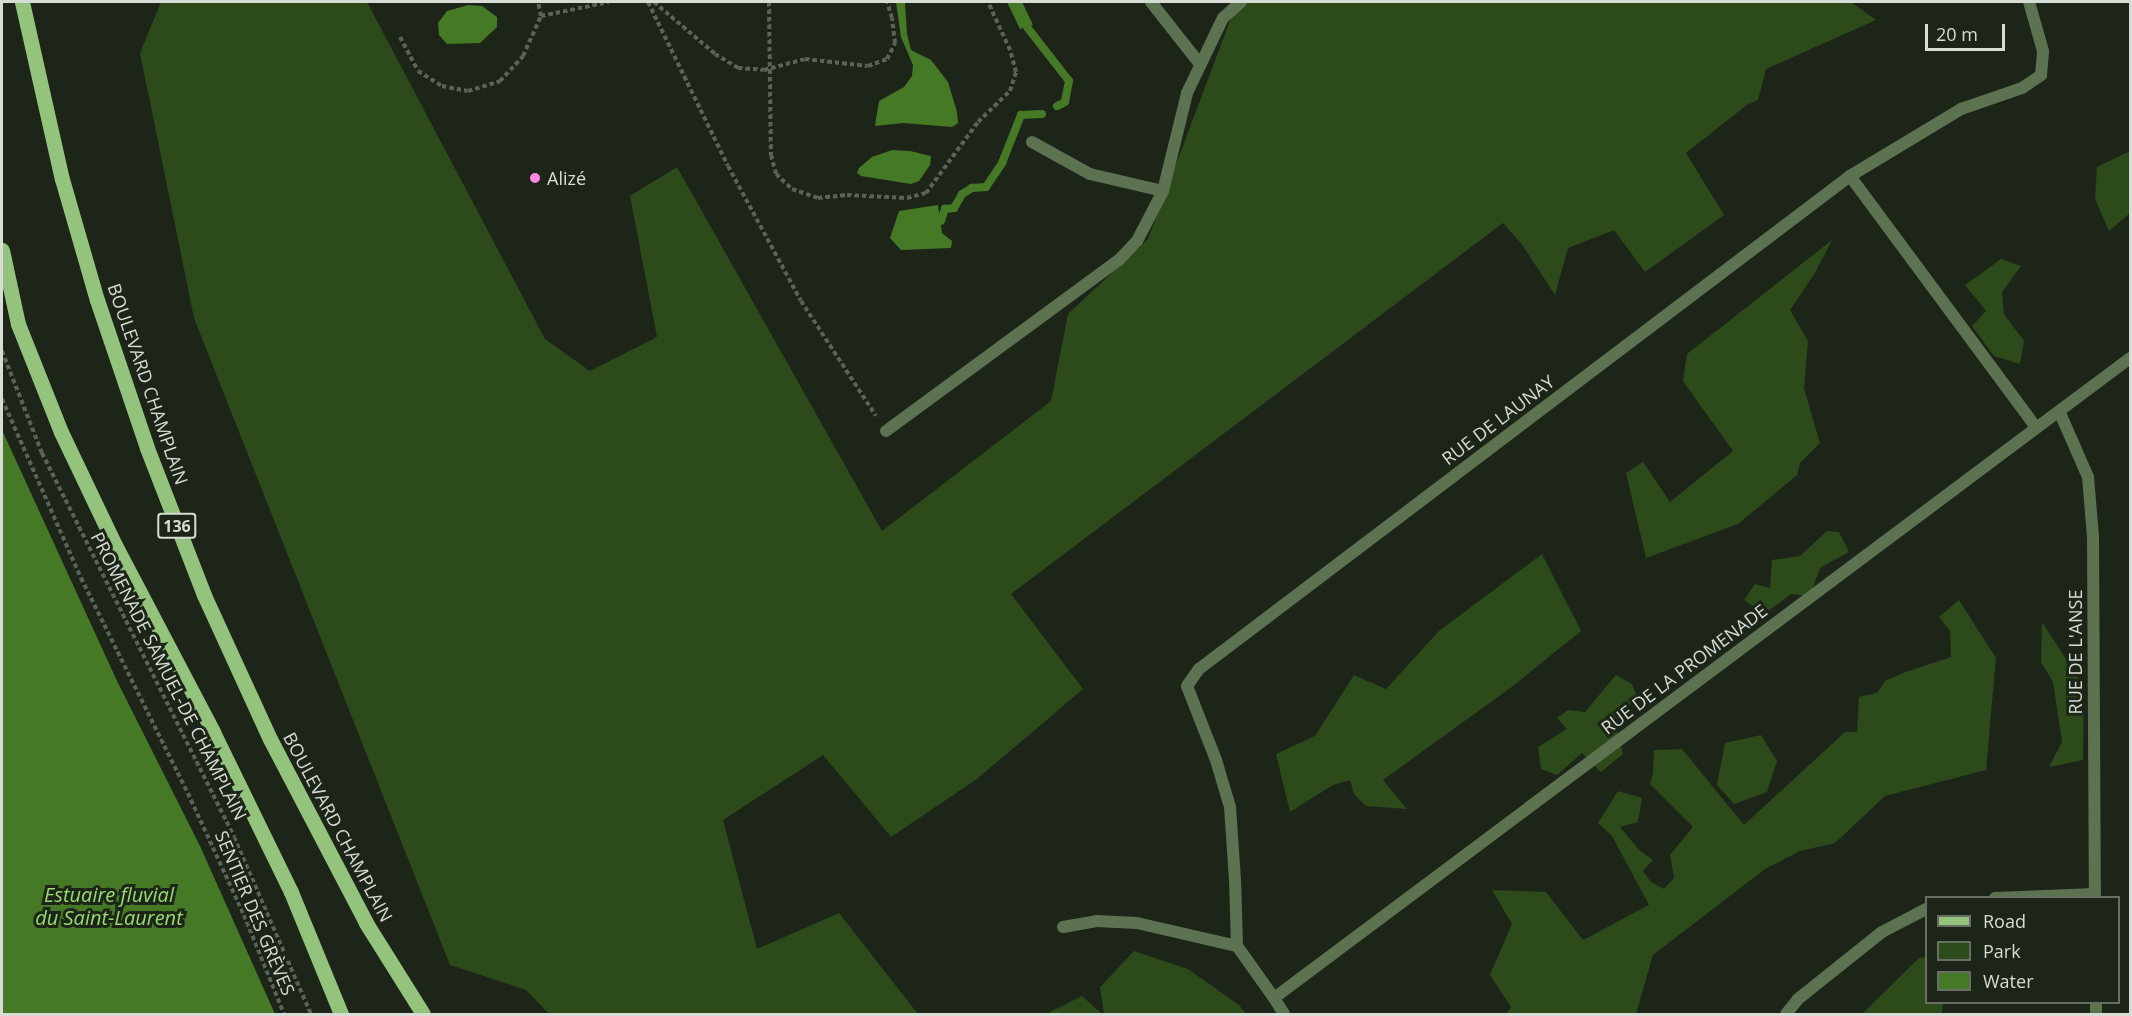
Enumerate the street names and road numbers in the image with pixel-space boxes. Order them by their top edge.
street label: BOULEVARD CHAMPLAIN [103,281,193,487]
street label: RUE DE LAUNAY [1437,371,1559,469]
road number: 136 [156,513,198,539]
street label: PROMENADE SAMUEL-DE CHAMPLAIN [87,528,251,824]
street label: RUE DE L'ANSE [2064,590,2086,714]
street label: RUE DE LA PROMENADE [1597,600,1771,738]
street label: BOULEVARD CHAMPLAIN [279,729,397,925]
street label: SENTIER DES GRÈVES [211,828,299,998]

